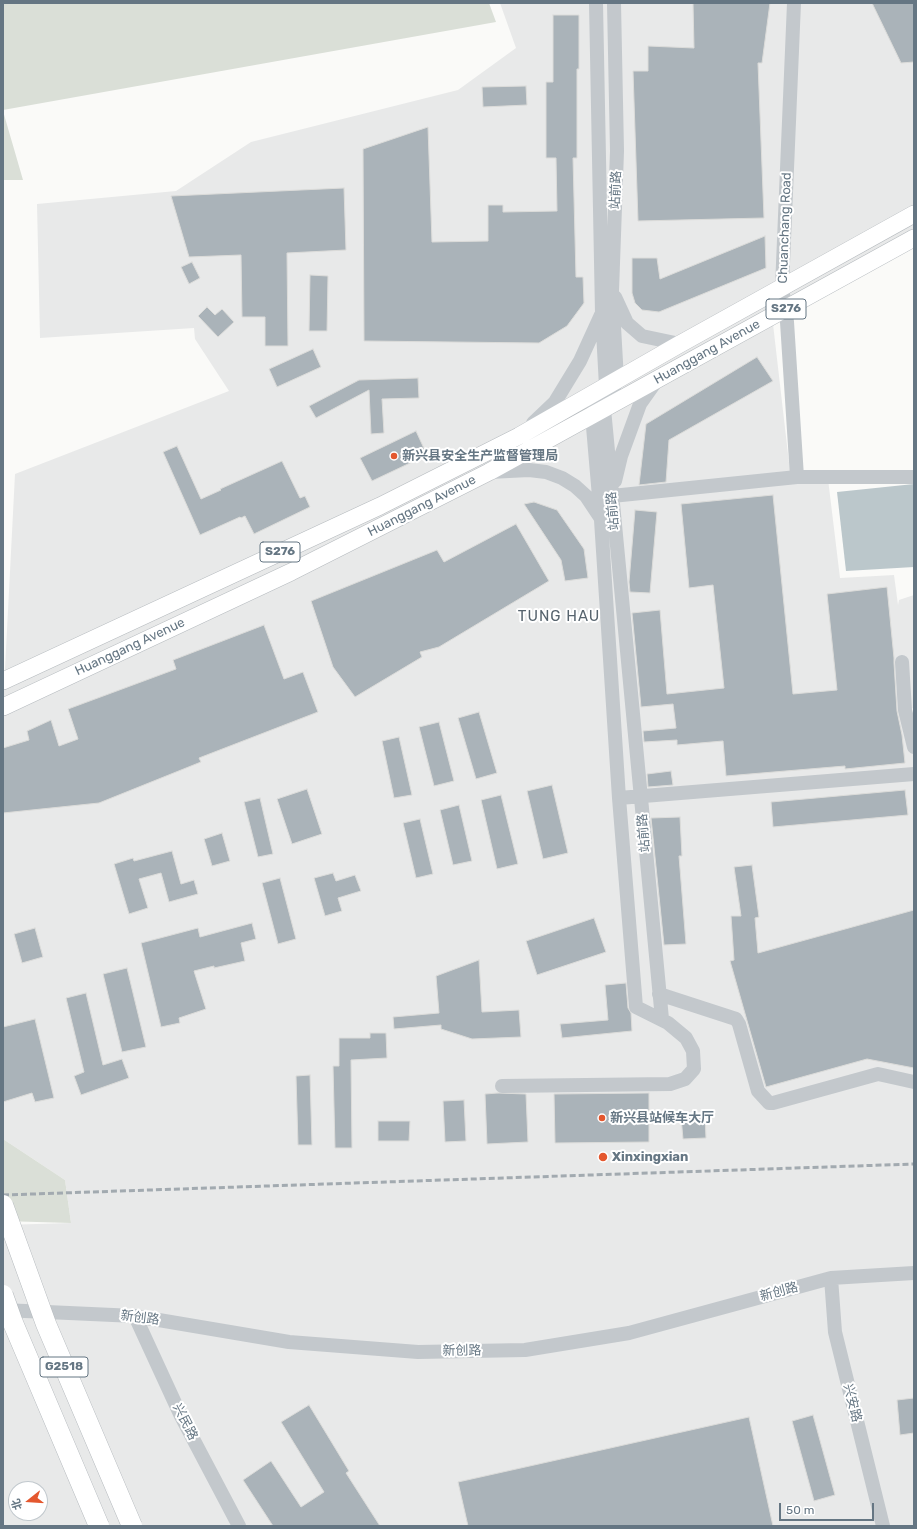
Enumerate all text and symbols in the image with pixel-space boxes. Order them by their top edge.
street label: 站前路 [608,170,624,210]
street label: Chuanchang Road [775,172,795,284]
road number: S276 [766,299,806,319]
street label: Huanggang Avenue [651,316,763,388]
place label: 新兴县安全生产监督管理局 [402,448,558,464]
marker: 新兴县安全生产监督管理局 [389,451,399,461]
street label: Huanggang Avenue [365,472,479,540]
street label: 站前路 [604,491,622,531]
road number: S276 [260,542,300,562]
district label: TUNG HAU [518,608,600,626]
street label: Huanggang Avenue [73,615,187,679]
street label: 站前路 [635,813,653,853]
place label: 新兴县站候车大厅 [610,1110,714,1126]
marker: 新兴县站候车大厅 [597,1113,607,1123]
place label: Xinxingxian [612,1149,688,1165]
marker: Xinxingxian [597,1151,609,1163]
street label: 新创路 [758,1279,800,1305]
street label: 新创路 [120,1308,160,1328]
street label: 新创路 [442,1343,482,1359]
road number: G2518 [40,1357,88,1377]
street label: 兴安路 [840,1382,864,1424]
street label: 兴民路 [169,1401,201,1443]
north arrow [8,1481,48,1521]
scale bar [781,1495,876,1521]
text: 北 [9,1497,25,1512]
text: 50 m [786,1503,814,1517]

